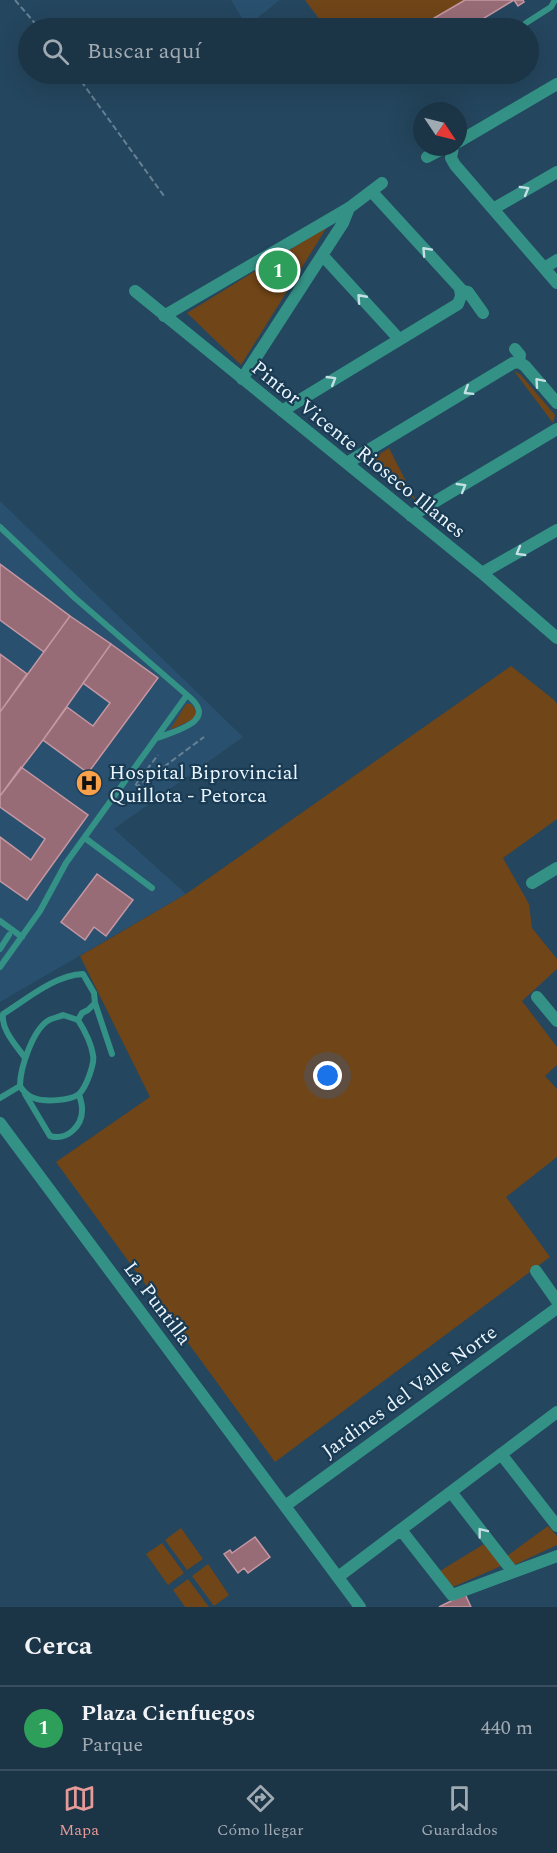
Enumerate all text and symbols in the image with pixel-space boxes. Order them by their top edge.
search box [18,18,539,84]
icon: search [39,35,72,68]
text: Buscar aquí [87,35,201,68]
north arrow [413,102,467,156]
one-way arrow [519,186,529,198]
one-way arrow [422,247,433,258]
pin: 1 [258,248,298,292]
one-way arrow [357,294,368,304]
street label: Pintor Vicente Rioseco Illanes [245,354,472,546]
one-way arrow [326,376,336,388]
one-way arrow [535,378,546,389]
one-way arrow [464,383,474,395]
one-way arrow [456,482,466,494]
one-way arrow [515,544,526,556]
place label: Hospital Biprovincial Quillota - Petorca [109,758,298,811]
hospital icon: Hospital Biprovincial Quillota - Petorca [74,768,104,798]
your location [313,1061,342,1090]
street label: La Puntilla [116,1255,199,1352]
street label: Jardines del Valle Norte [316,1318,504,1466]
one-way arrow [478,1528,489,1539]
text: Cerca [24,1626,92,1666]
text: Plaza Cienfuegos [81,1697,255,1730]
text: 1 [38,1713,49,1743]
text: 440 m [481,1713,533,1743]
text: Parque [81,1730,143,1760]
tab: Mapa [59,1782,99,1842]
tab: Cómo llegar [217,1782,303,1842]
tab: Guardados [421,1782,498,1842]

